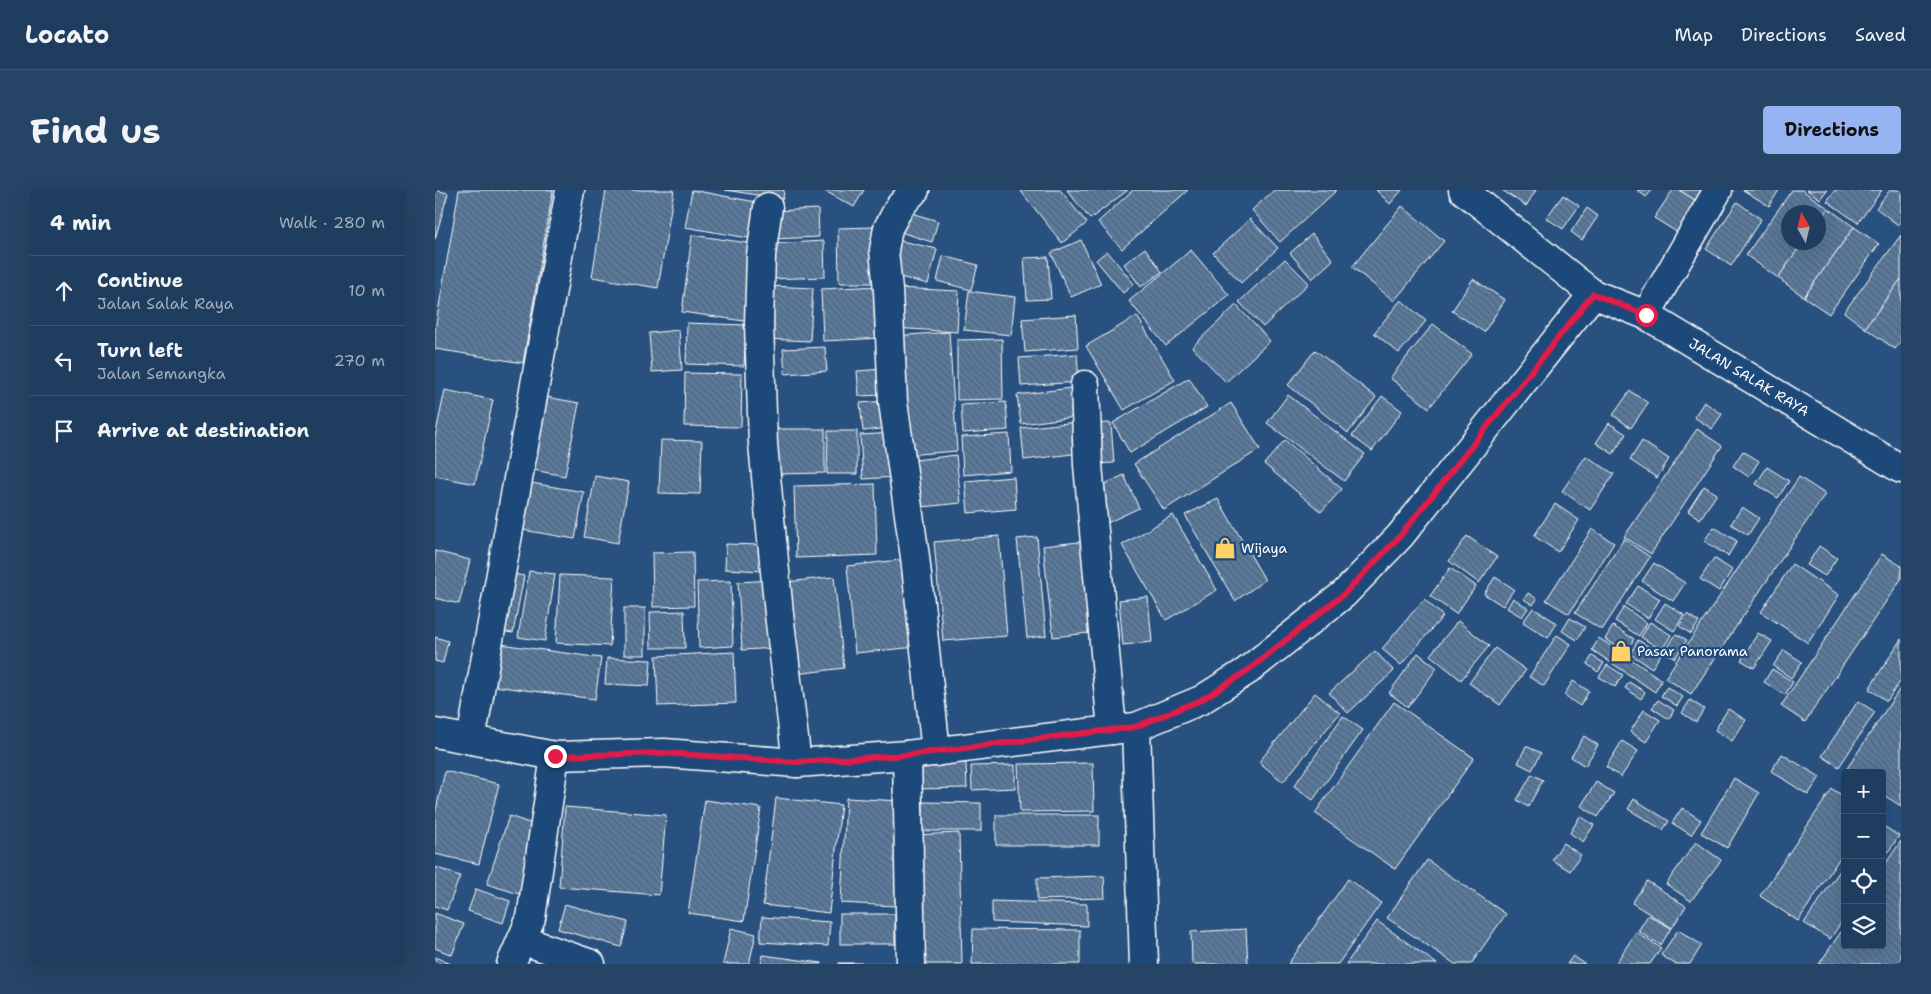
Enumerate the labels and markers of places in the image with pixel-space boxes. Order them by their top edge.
shop icon: Wijaya [1212,535,1238,561]
place label: Wijaya [1241,539,1287,557]
shop icon: Pasar Panorama [1608,638,1634,664]
place label: Pasar Panorama [1637,642,1748,660]

